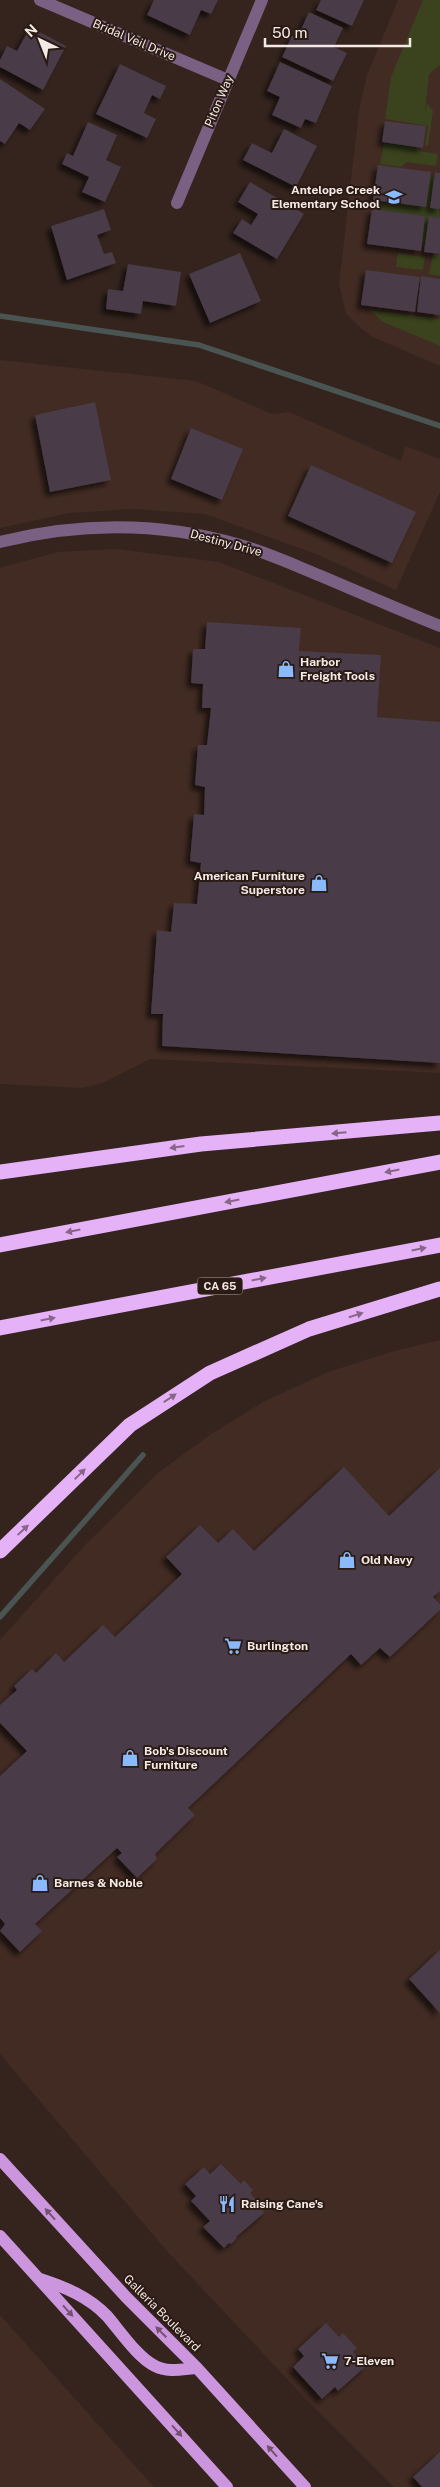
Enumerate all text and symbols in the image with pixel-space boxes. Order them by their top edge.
north arrow [15,15,65,65]
scale bar [265,15,410,47]
street label: Bridal Veil Drive [91,16,178,64]
text: N [22,21,41,40]
text: 50 m [272,24,307,41]
street label: Piton Way [202,72,236,129]
place label: Antelope Creek Elementary School [272,183,380,211]
school or university icon: Antelope Creek Elementary School [384,187,404,207]
street label: Destiny Drive [189,527,263,559]
place label: Harbor Freight Tools [300,655,375,683]
shop icon: Harbor Freight Tools [276,659,296,679]
place label: American Furniture Superstore [194,869,305,897]
shop icon: American Furniture Superstore [309,873,329,893]
one-way arrow [331,1129,347,1137]
one-way arrow [169,1143,185,1151]
one-way arrow [384,1168,400,1176]
one-way arrow [224,1198,240,1206]
one-way arrow [64,1228,80,1236]
one-way arrow [411,1244,427,1252]
one-way arrow [252,1275,267,1283]
road number: CA 65 [198,1278,242,1294]
one-way arrow [349,1311,364,1319]
one-way arrow [40,1315,55,1323]
one-way arrow [164,1393,177,1403]
one-way arrow [74,1468,86,1480]
one-way arrow [16,1524,28,1536]
shop icon: Old Navy [337,1550,357,1570]
place label: Old Navy [361,1553,413,1567]
supermarket icon: Burlington [223,1636,243,1656]
place label: Burlington [247,1639,308,1653]
place label: Bob's Discount Furniture [144,1744,228,1772]
shop icon: Bob's Discount Furniture [120,1748,140,1768]
shop icon: Barnes & Noble [30,1873,50,1893]
place label: Barnes & Noble [54,1876,143,1890]
restaurant icon: Raising Cane's [217,2194,237,2214]
place label: Raising Cane's [241,2197,323,2211]
one-way arrow [44,2208,56,2220]
street label: Galleria Boulevard [121,2272,203,2354]
one-way arrow [62,2304,74,2316]
one-way arrow [156,2326,168,2338]
supermarket icon: 7-Eleven [320,2351,340,2371]
place label: 7-Eleven [344,2354,394,2368]
one-way arrow [171,2425,183,2437]
one-way arrow [266,2446,278,2458]

